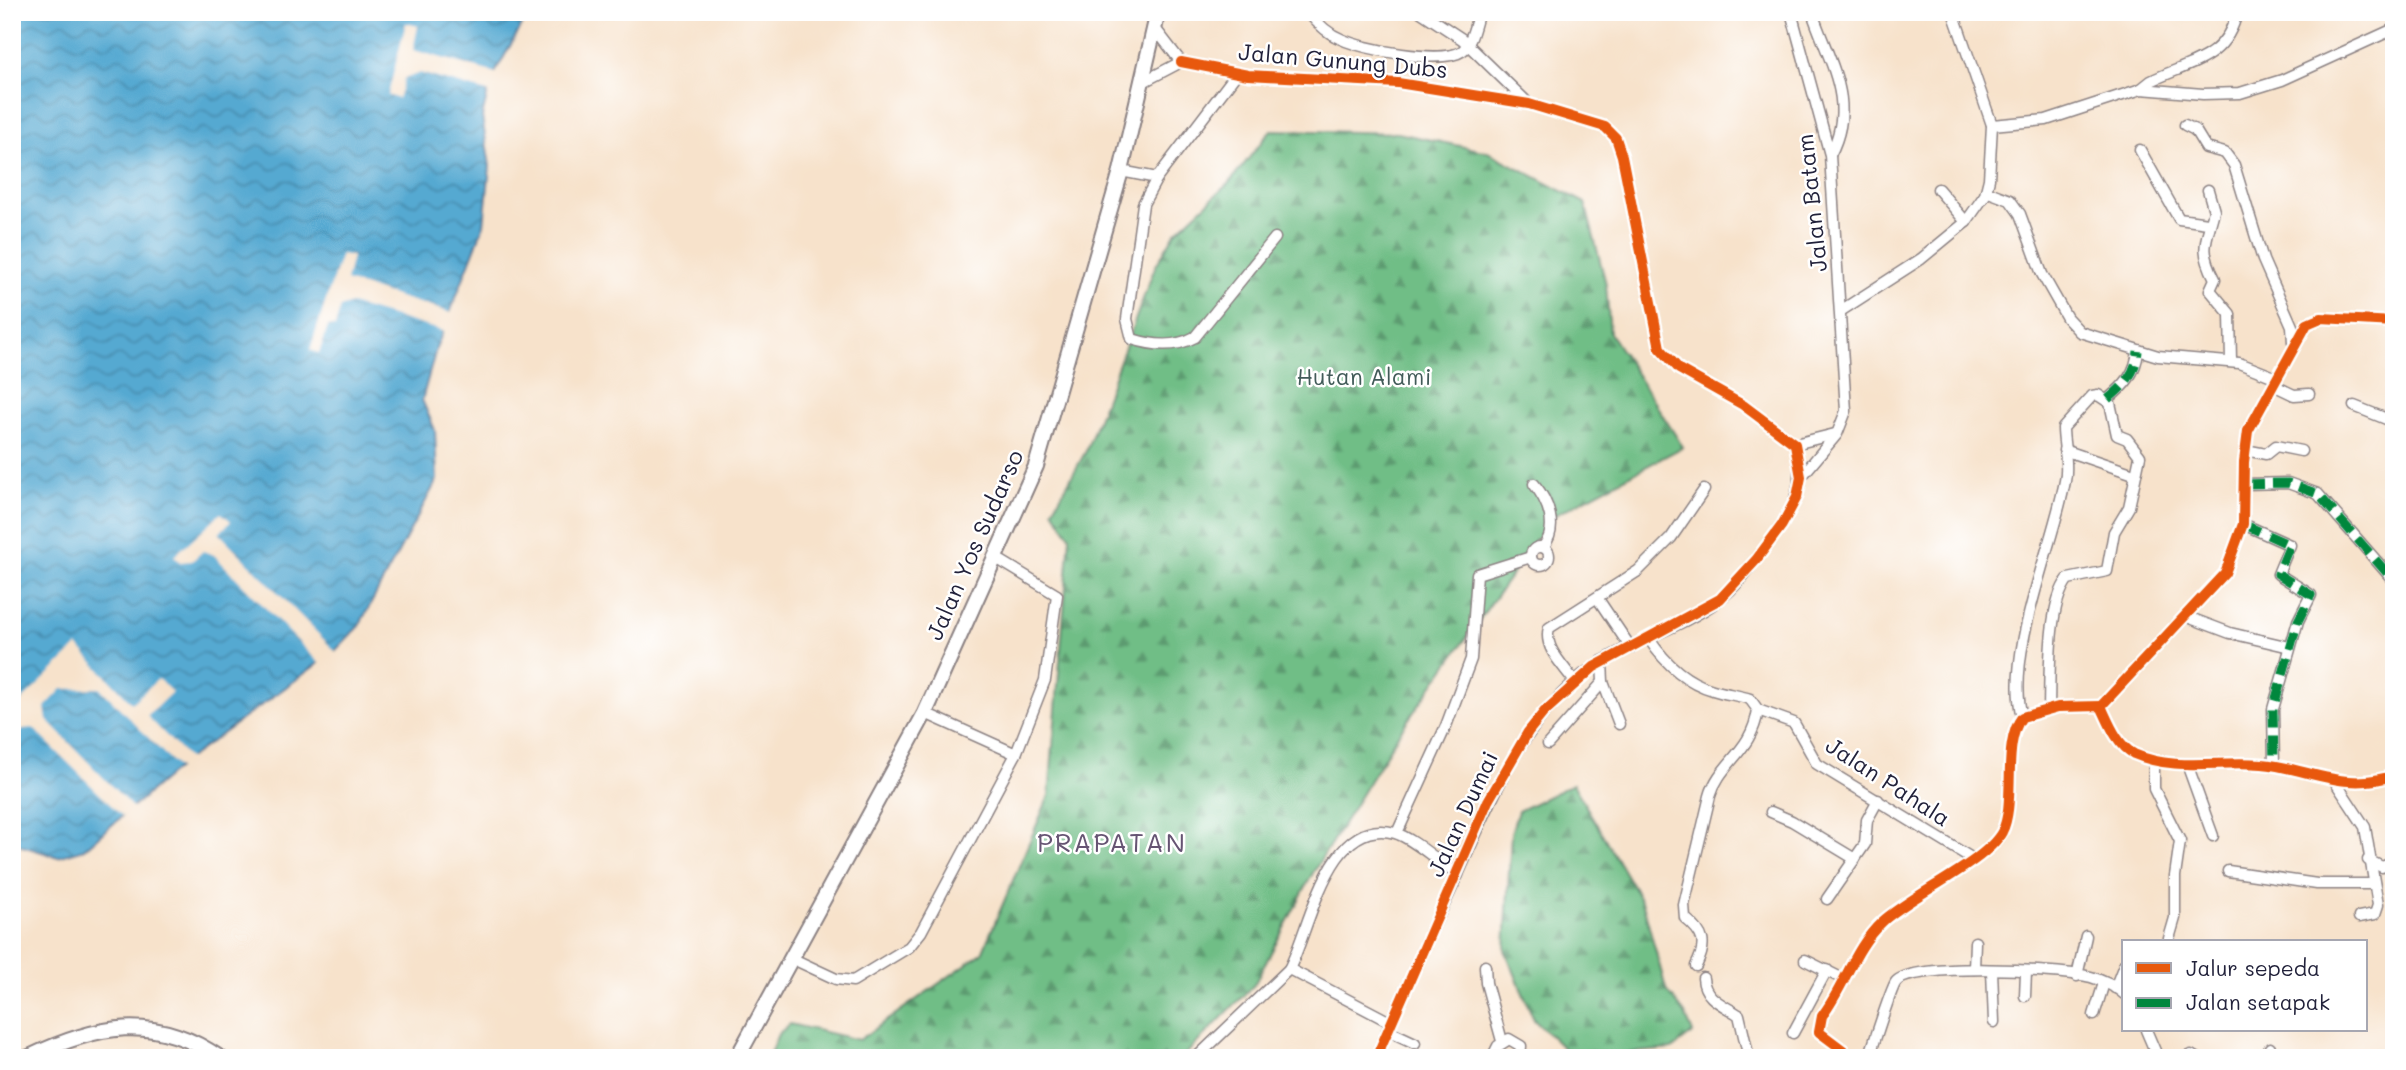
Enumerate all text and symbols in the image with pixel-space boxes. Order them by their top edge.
street label: Jalan Gunung Dubs [1237,36,1449,84]
street label: Jalan Batam [1789,133,1833,274]
park label: Hutan Alami [1297,361,1431,391]
street label: Jalan Yos Sudarso [919,445,1030,644]
street label: Jalan Pahala [1820,730,1957,833]
street label: Jalan Dumai [1420,746,1504,881]
district label: PRAPATAN [1037,825,1187,859]
legend [2122,940,2368,1032]
text: Jalur sepeda [2186,954,2320,981]
text: Jalan setapak [2186,988,2330,1015]

